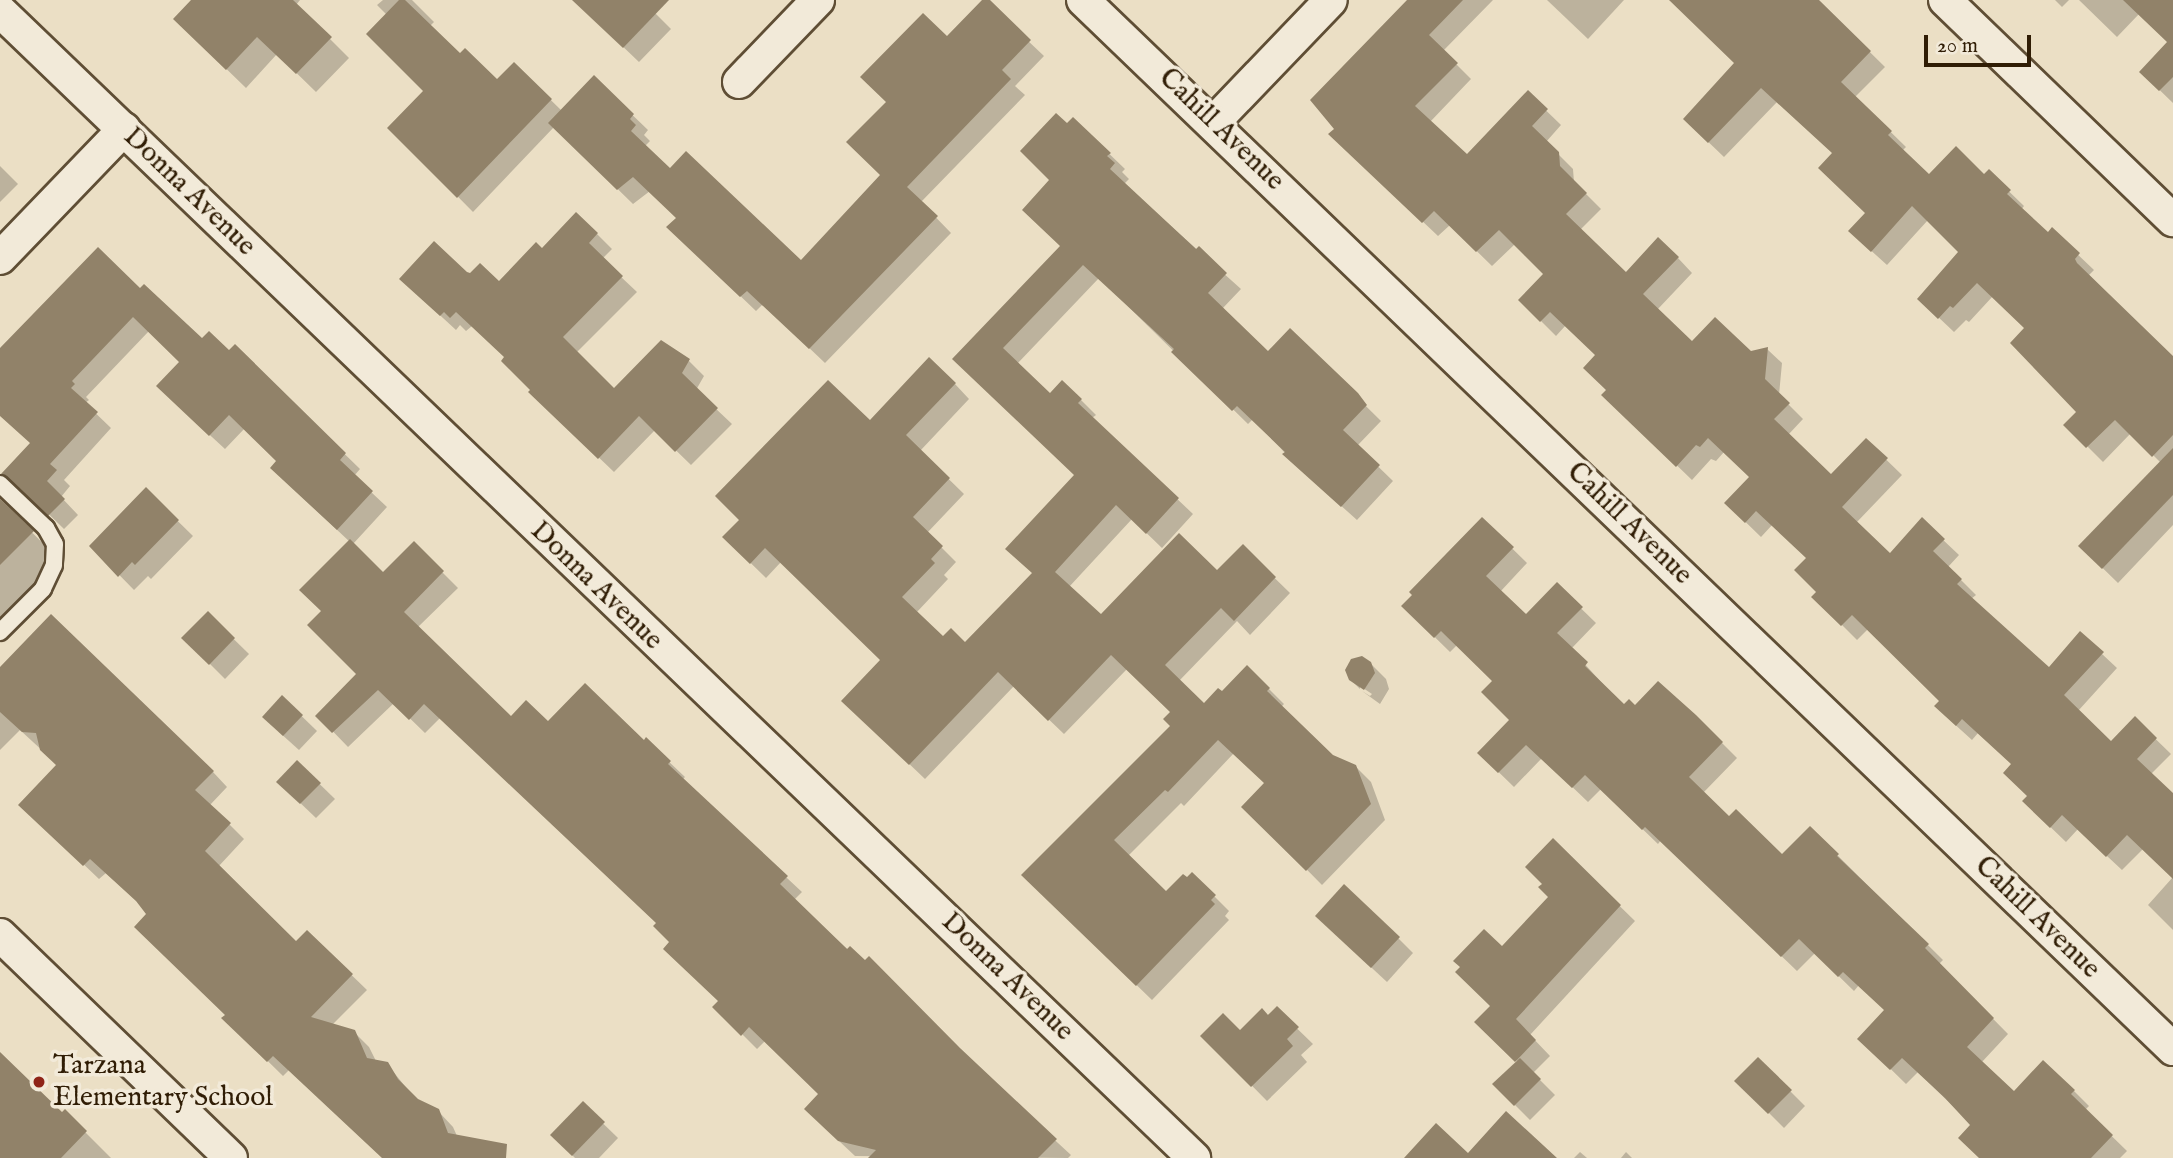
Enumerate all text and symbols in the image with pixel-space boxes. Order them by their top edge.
scale bar [1928,21,2035,65]
text: 20 m [1937,33,1978,60]
street label: Cahill Avenue [1151,62,1291,198]
street label: Donna Avenue [116,120,262,264]
street label: Cahill Avenue [1559,456,1699,592]
street label: Donna Avenue [523,514,669,658]
street label: Cahill Avenue [1967,850,2107,986]
street label: Donna Avenue [934,905,1080,1049]
place label: Tarzana Elementary School [53,1049,273,1115]
marker: Tarzana Elementary School [31,1074,47,1090]

